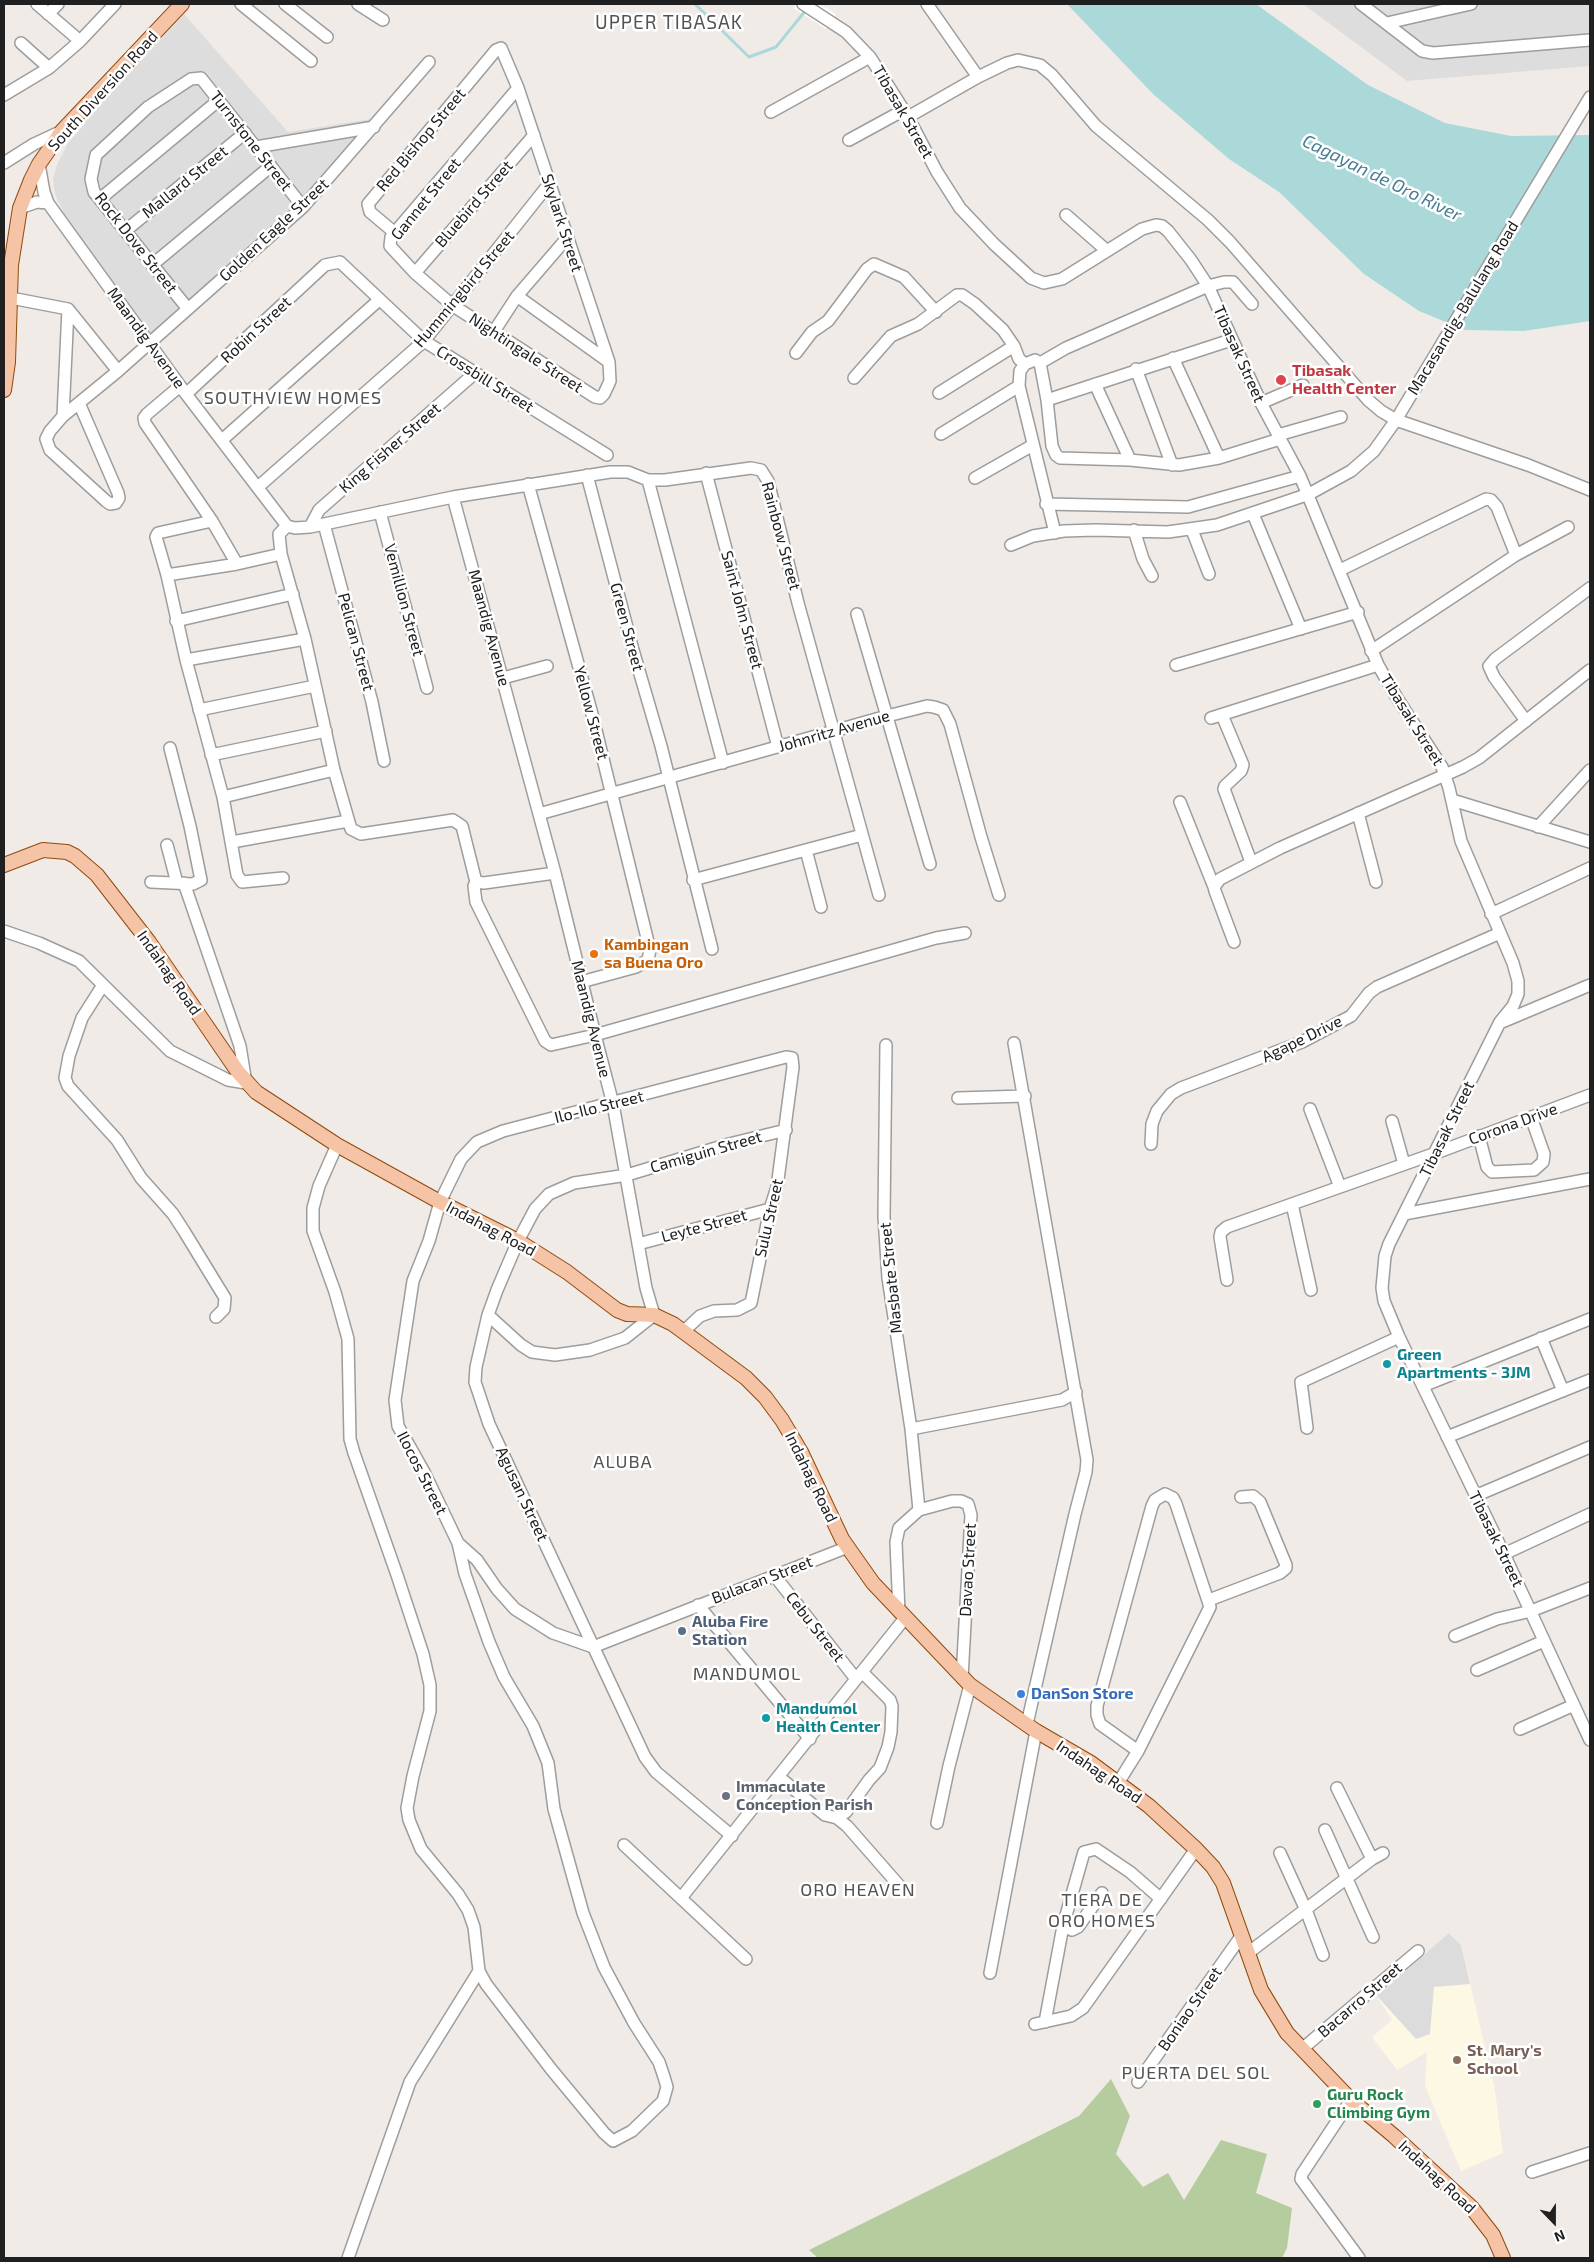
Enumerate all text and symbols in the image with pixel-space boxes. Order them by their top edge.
district label: UPPER TIBASAK [593,12,745,34]
street label: South Diversion Road [44,27,162,155]
street label: Tibasak Street [869,62,937,162]
street label: Red Bishop Street [372,84,470,196]
street label: Turnstone Street [206,87,296,195]
water label: Cagayan de Oro River [1299,130,1465,226]
street label: Mallard Street [138,142,232,222]
street label: Gannet Street [387,154,465,244]
street label: Bluebird Street [431,157,517,251]
street label: Skylark Street [537,172,587,274]
street label: Golden Eagle Street [215,174,333,286]
street label: Rock Dove Street [91,189,181,297]
street label: Macasandig-Balulang Road [1403,217,1523,399]
street label: Hummingbird Street [410,227,518,351]
street label: Maandig Avenue [103,284,189,392]
street label: Robin Street [217,293,295,367]
street label: Tibasak Street [1209,302,1269,406]
street label: Nightingale Street [465,309,587,397]
street label: Crossbill Street [433,341,537,417]
place label: Tibasak Health Center [1292,361,1396,399]
marker: Tibasak Health Center [1274,373,1288,387]
district label: SOUTHVIEW HOMES [202,387,384,409]
street label: King Fisher Street [335,399,445,497]
street label: Rainbow Street [757,480,805,592]
street label: Vemillion Street [380,542,428,658]
street label: Saint John Street [717,549,767,671]
street label: Maandig Avenue [464,567,514,689]
street label: Green Street [606,581,648,673]
street label: Pelican Street [334,591,378,693]
street label: Yellow Street [569,664,613,762]
street label: Tibasak Street [1376,671,1448,769]
street label: Johnritz Avenue [776,706,892,756]
street label: Indahag Road [133,927,205,1019]
place label: Kambingan sa Buena Oro [604,935,703,973]
marker: Kambingan sa Buena Oro [588,948,600,960]
street label: Maandig Avenue [567,958,615,1080]
street label: Agape Drive [1259,1011,1345,1067]
street label: Tibasak Street [1416,1078,1478,1180]
street label: Ilo-Ilo Street [552,1087,646,1127]
street label: Corona Drive [1466,1099,1560,1149]
street label: Camiguin Street [648,1127,764,1177]
street label: Sulu Street [751,1177,787,1259]
street label: Indahag Road [443,1197,539,1261]
street label: Leyte Street [659,1205,749,1247]
street label: Masbate Street [876,1222,906,1334]
place label: Green Apartments - 3JM [1397,1345,1531,1383]
marker: Green Apartments - 3JM [1381,1358,1393,1370]
street label: Ilocos Street [393,1428,451,1518]
street label: Indahag Road [781,1428,841,1526]
street label: Agusan Street [492,1444,552,1544]
district label: ALUBA [593,1451,653,1473]
street label: Tibasak Street [1465,1488,1527,1590]
street label: Davao Street [956,1523,980,1617]
street label: Bulacan Street [709,1552,815,1608]
street label: Cebu Street [782,1588,848,1666]
place label: Aluba Fire Station [692,1612,768,1650]
marker: Aluba Fire Station [676,1625,688,1637]
district label: MANDUMOL [692,1663,802,1685]
place label: DanSon Store [1031,1684,1134,1704]
marker: DanSon Store [1015,1688,1027,1700]
place label: Mandumol Health Center [776,1699,880,1737]
marker: Mandumol Health Center [760,1712,772,1724]
street label: Indahag Road [1053,1736,1145,1808]
place label: Immaculate Conception Parish [736,1777,873,1815]
marker: Immaculate Conception Parish [720,1790,732,1802]
district label: ORO HEAVEN [799,1879,917,1901]
district label: TIERA DE ORO HOMES [1047,1889,1157,1932]
street label: Bacarro Street [1314,1958,1406,2042]
street label: Boniao Street [1154,1963,1226,2055]
place label: St. Mary's School [1467,2041,1542,2079]
marker: St. Mary's School [1451,2054,1463,2066]
district label: PUERTA DEL SOL [1120,2062,1272,2084]
place label: Guru Rock Climbing Gym [1327,2085,1430,2123]
marker: Guru Rock Climbing Gym [1311,2098,1323,2110]
street label: Indahag Road [1394,2136,1480,2218]
north arrow [1529,2197,1579,2247]
text: N [1552,2227,1568,2246]

